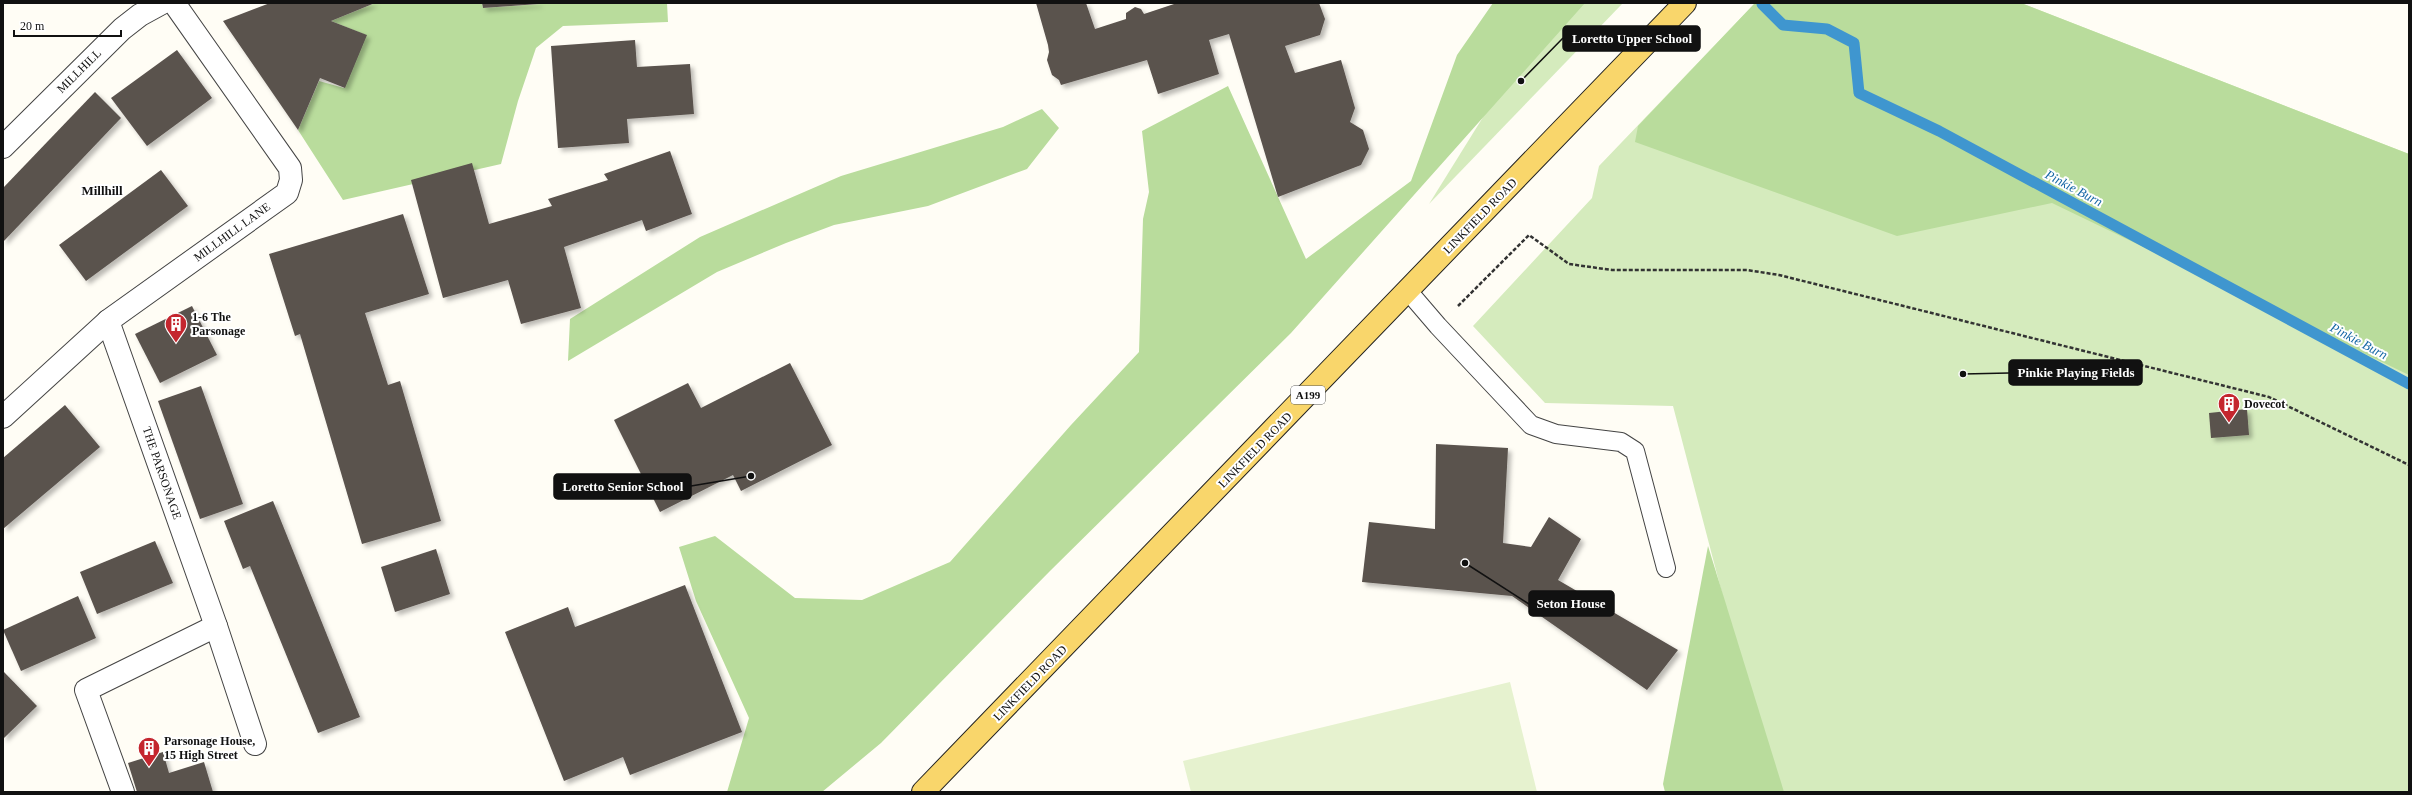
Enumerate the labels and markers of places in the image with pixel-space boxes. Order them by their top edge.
callout: Loretto Upper School [1563,26,1700,51]
place label: 1-6 The Parsonage [192,310,246,338]
building icon: 1-6 The Parsonage [163,311,189,344]
callout: Pinkie Playing Fields [2009,360,2142,385]
building icon: Dovecot [2216,391,2242,424]
place label: Dovecot [2244,397,2285,411]
callout: Loretto Senior School [554,474,691,499]
callout: Seton House [1529,591,1614,616]
place label: Parsonage House, 15 High Street [164,734,255,762]
building icon: Parsonage House, 15 High Street [136,735,162,768]

